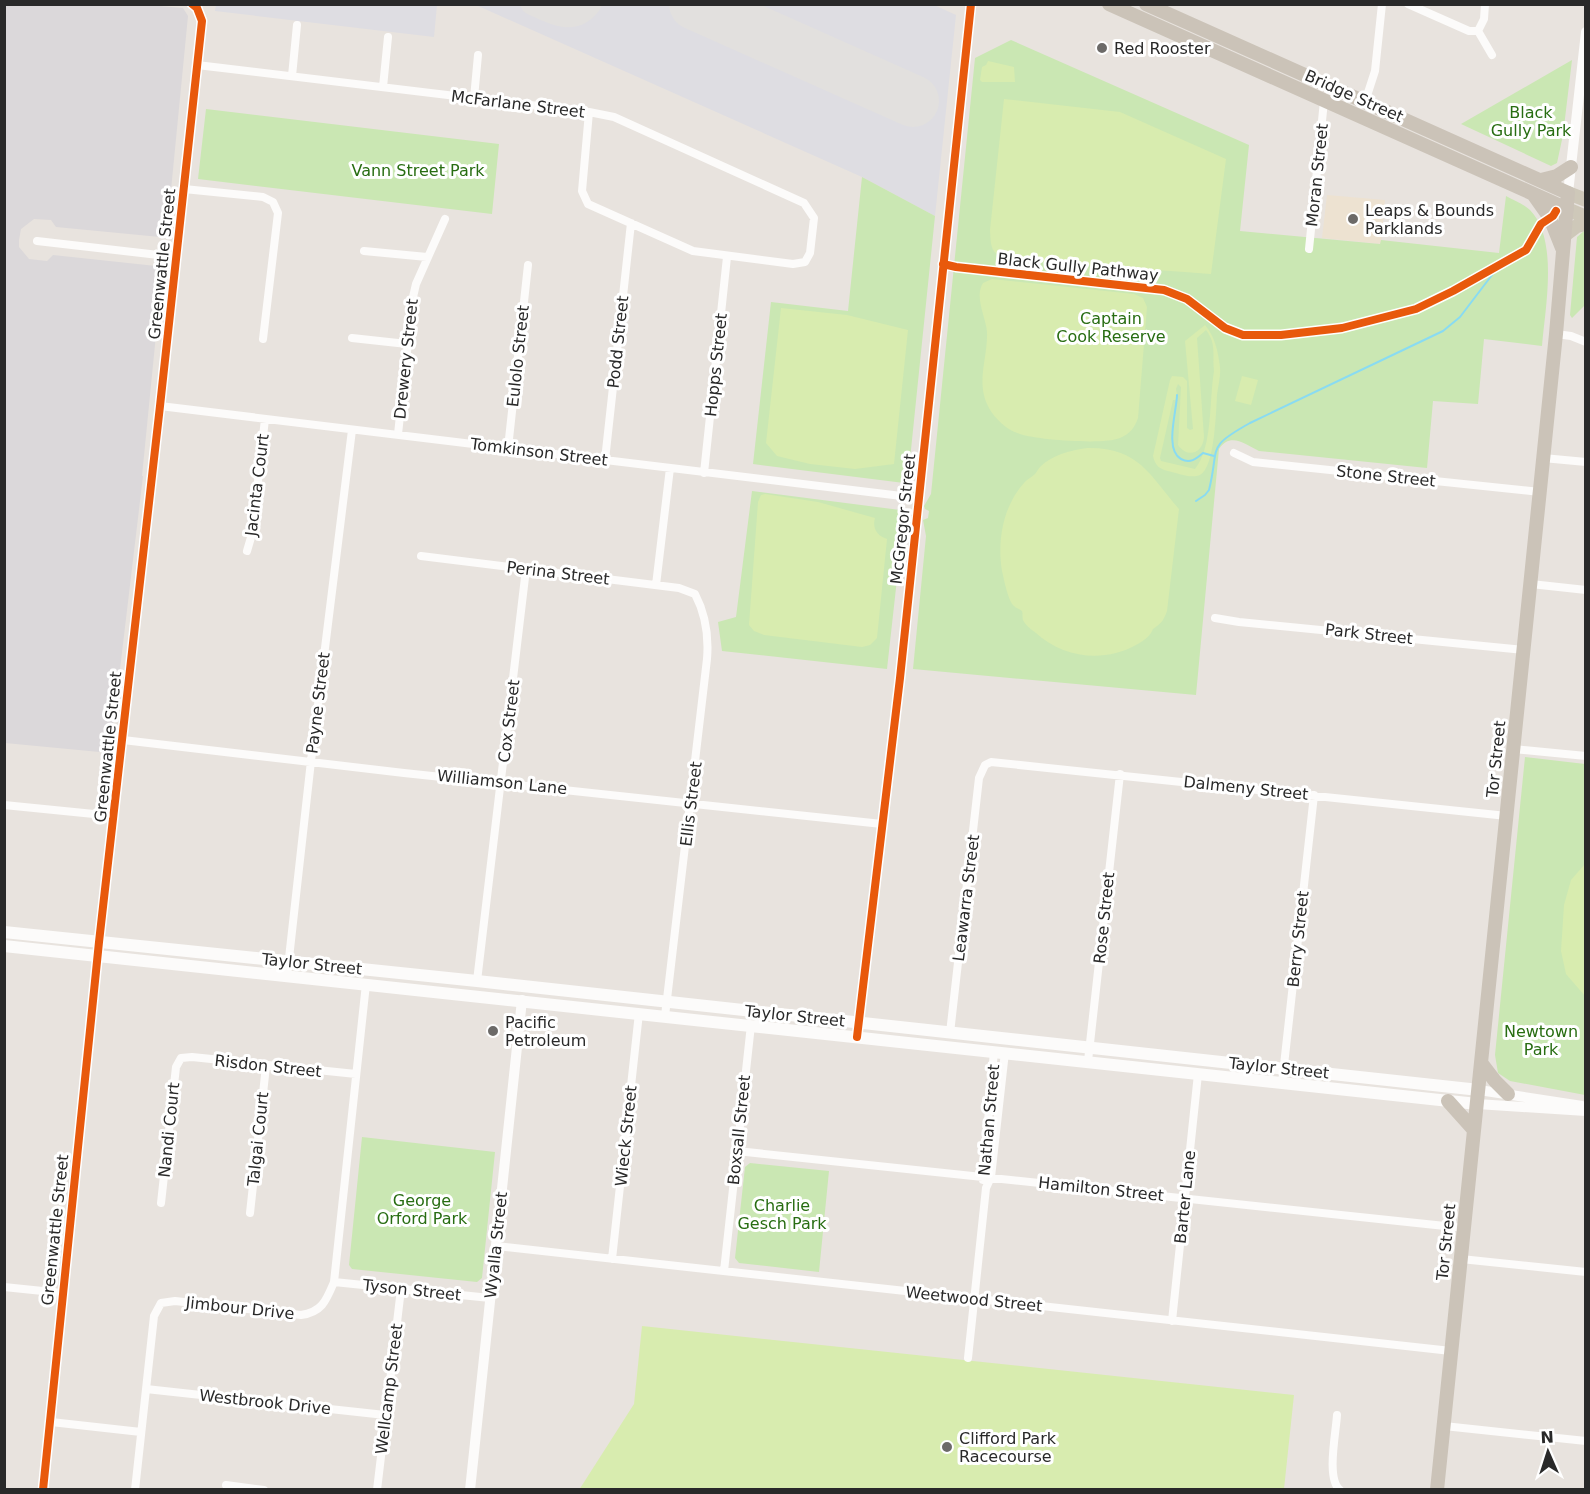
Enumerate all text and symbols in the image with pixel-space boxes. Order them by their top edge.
place label: Red Rooster [1114,39,1211,58]
marker: Red Rooster [1095,41,1109,55]
street label: Bridge Street [1302,66,1406,126]
street label: McFarlane Street [450,86,586,122]
park label: Black Gully Park [1491,103,1572,140]
street label: Moran Street [1302,122,1332,228]
park label: Vann Street Park [351,161,485,180]
street label: Greenwattle Street [145,187,179,341]
place label: Leaps & Bounds Parklands [1365,201,1494,238]
marker: Leaps & Bounds Parklands [1346,212,1360,226]
street label: Black Gully Pathway [997,249,1159,285]
street label: Podd Street [604,295,632,389]
street label: Drewery Street [390,298,422,420]
street label: Eulolo Street [503,304,533,408]
park label: Captain Cook Reserve [1056,309,1166,346]
street label: Hopps Street [701,312,731,418]
street label: Jacinta Court [241,433,273,538]
street label: Tomkinson Street [468,434,609,470]
street label: McGregor Street [887,453,919,585]
street label: Stone Street [1335,461,1437,491]
street label: Perina Street [505,557,611,589]
street label: Park Street [1324,620,1414,648]
street label: Payne Street [302,651,334,755]
street label: Greenwattle Street [91,670,125,824]
street label: Cox Street [494,678,524,764]
street label: Tor Street [1482,720,1509,799]
street label: Ellis Street [676,760,706,848]
street label: Williamson Lane [436,766,568,798]
street label: Dalmeny Street [1183,772,1309,804]
street label: Leawarra Street [949,834,983,962]
street label: Rose Street [1090,871,1118,965]
street label: Berry Street [1283,890,1313,988]
street label: Taylor Street [260,949,363,979]
street label: Taylor Street [743,1001,846,1031]
place label: Pacific Petroleum [505,1013,586,1050]
park label: Newtown Park [1504,1022,1578,1059]
marker: Pacific Petroleum [486,1024,500,1038]
street label: Risdon Street [213,1051,323,1081]
street label: Taylor Street [1227,1053,1330,1083]
street label: Nathan Street [975,1063,1003,1177]
street label: Boxsall Street [724,1074,754,1186]
street label: Nandi Court [155,1081,183,1179]
street label: Wieck Street [611,1085,641,1187]
street label: Talgai Court [243,1091,272,1188]
street label: Barter Lane [1171,1149,1199,1245]
street label: Greenwattle Street [38,1153,72,1307]
street label: Hamilton Street [1037,1173,1165,1205]
park label: George Orford Park [377,1191,468,1228]
street label: Wyalla Street [481,1191,511,1299]
park label: Charlie Gesch Park [737,1196,827,1233]
street label: Tor Street [1432,1203,1459,1282]
street label: Tyson Street [361,1275,462,1305]
street label: Weetwood Street [905,1282,1043,1316]
street label: Jimbour Drive [184,1293,295,1323]
street label: Wellcamp Street [372,1322,406,1456]
street label: Westbrook Drive [198,1386,332,1418]
north arrow [1518,1422,1578,1482]
text: N [1540,1428,1554,1447]
place label: Clifford Park Racecourse [959,1429,1057,1466]
marker: Clifford Park Racecourse [940,1440,954,1454]

